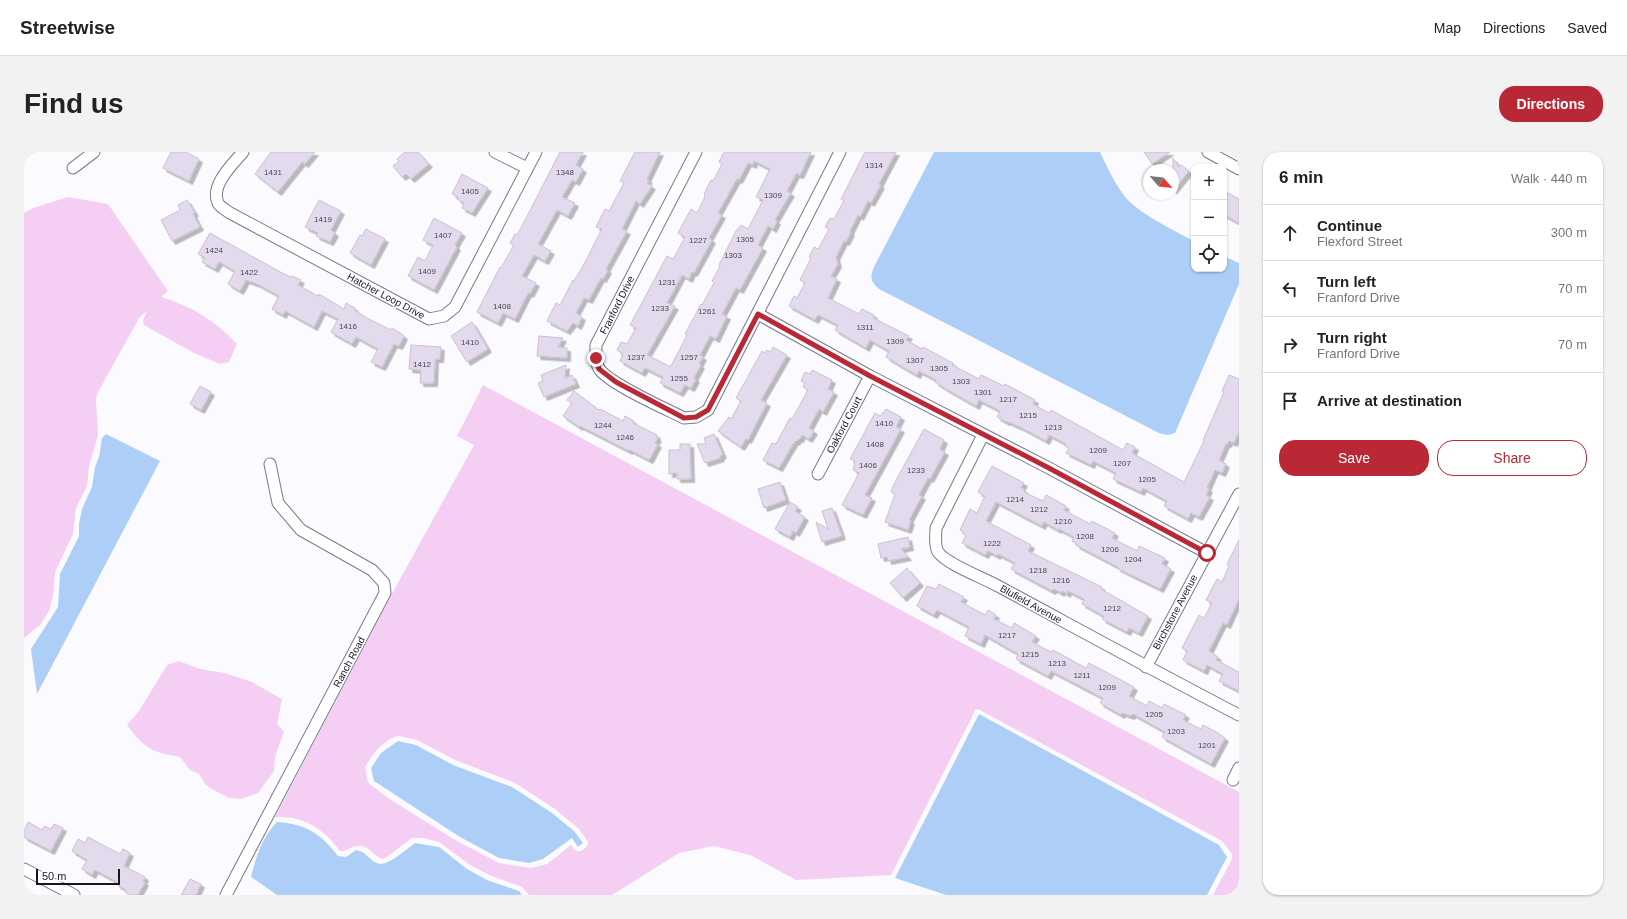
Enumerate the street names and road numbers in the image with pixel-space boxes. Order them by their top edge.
street label: Hatcher Loop Drive [345,271,427,321]
street label: Franford Drive [598,274,637,336]
street label: Oakford Court [824,395,864,455]
street label: Birchstone Avenue [1151,572,1200,651]
street label: Blufield Avenue [998,583,1064,626]
street label: Ranch Road [331,635,367,689]

